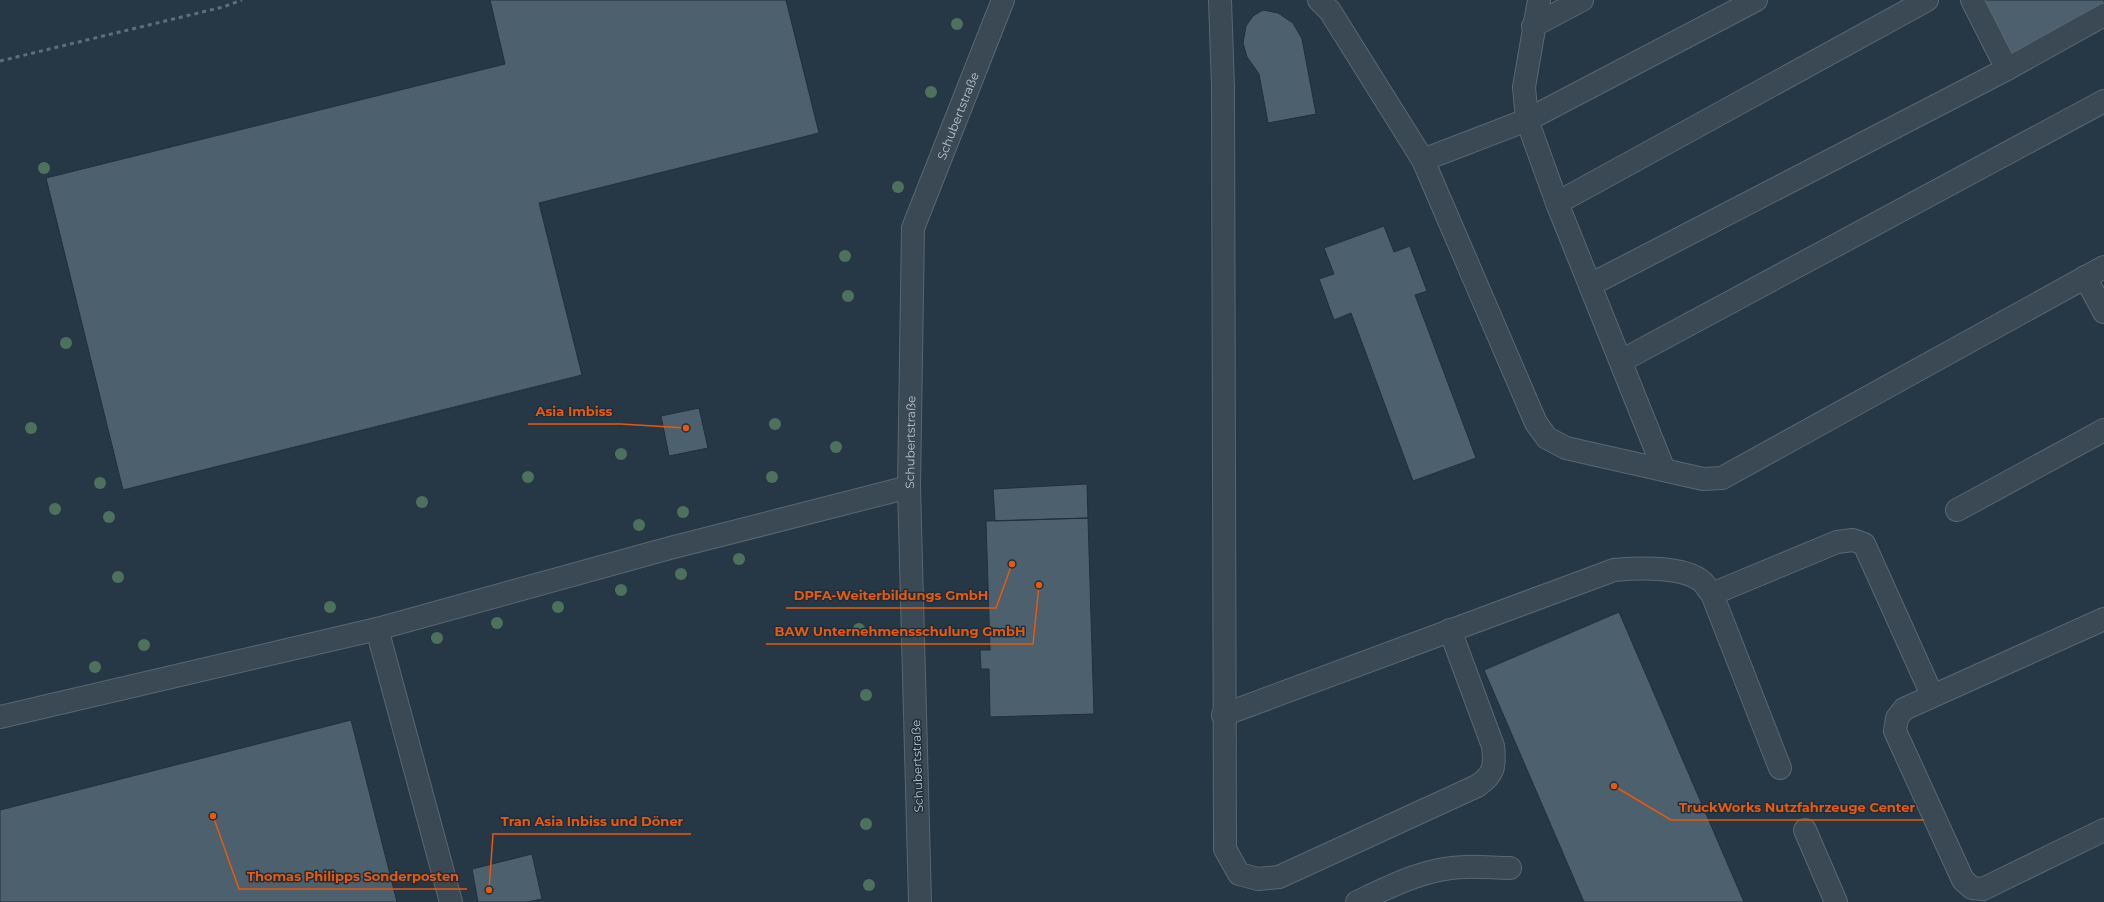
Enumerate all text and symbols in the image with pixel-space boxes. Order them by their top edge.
street label: Schubertstraße [933,70,981,162]
street label: Schubertstraße [901,396,918,489]
callout: Asia Imbiss [528,399,621,424]
text: Asia Imbiss [535,403,613,419]
callout: DPFA-Weiterbildungs GmbH [786,583,996,608]
text: DPFA-Weiterbildungs GmbH [794,587,988,603]
callout: BAW Unternehmensschulung GmbH [766,619,1033,644]
text: BAW Unternehmensschulung GmbH [775,623,1025,639]
street label: Schubertstraße [908,719,926,813]
callout: TruckWorks Nutzfahrzeuge Center [1671,795,1924,820]
text: TruckWorks Nutzfahrzeuge Center [1679,799,1915,815]
callout: Tran Asia Inbiss und Döner [493,809,691,834]
text: Tran Asia Inbiss und Döner [501,813,684,829]
callout: Thomas Philipps Sonderposten [239,864,467,889]
text: Thomas Philipps Sonderposten [247,868,459,884]

